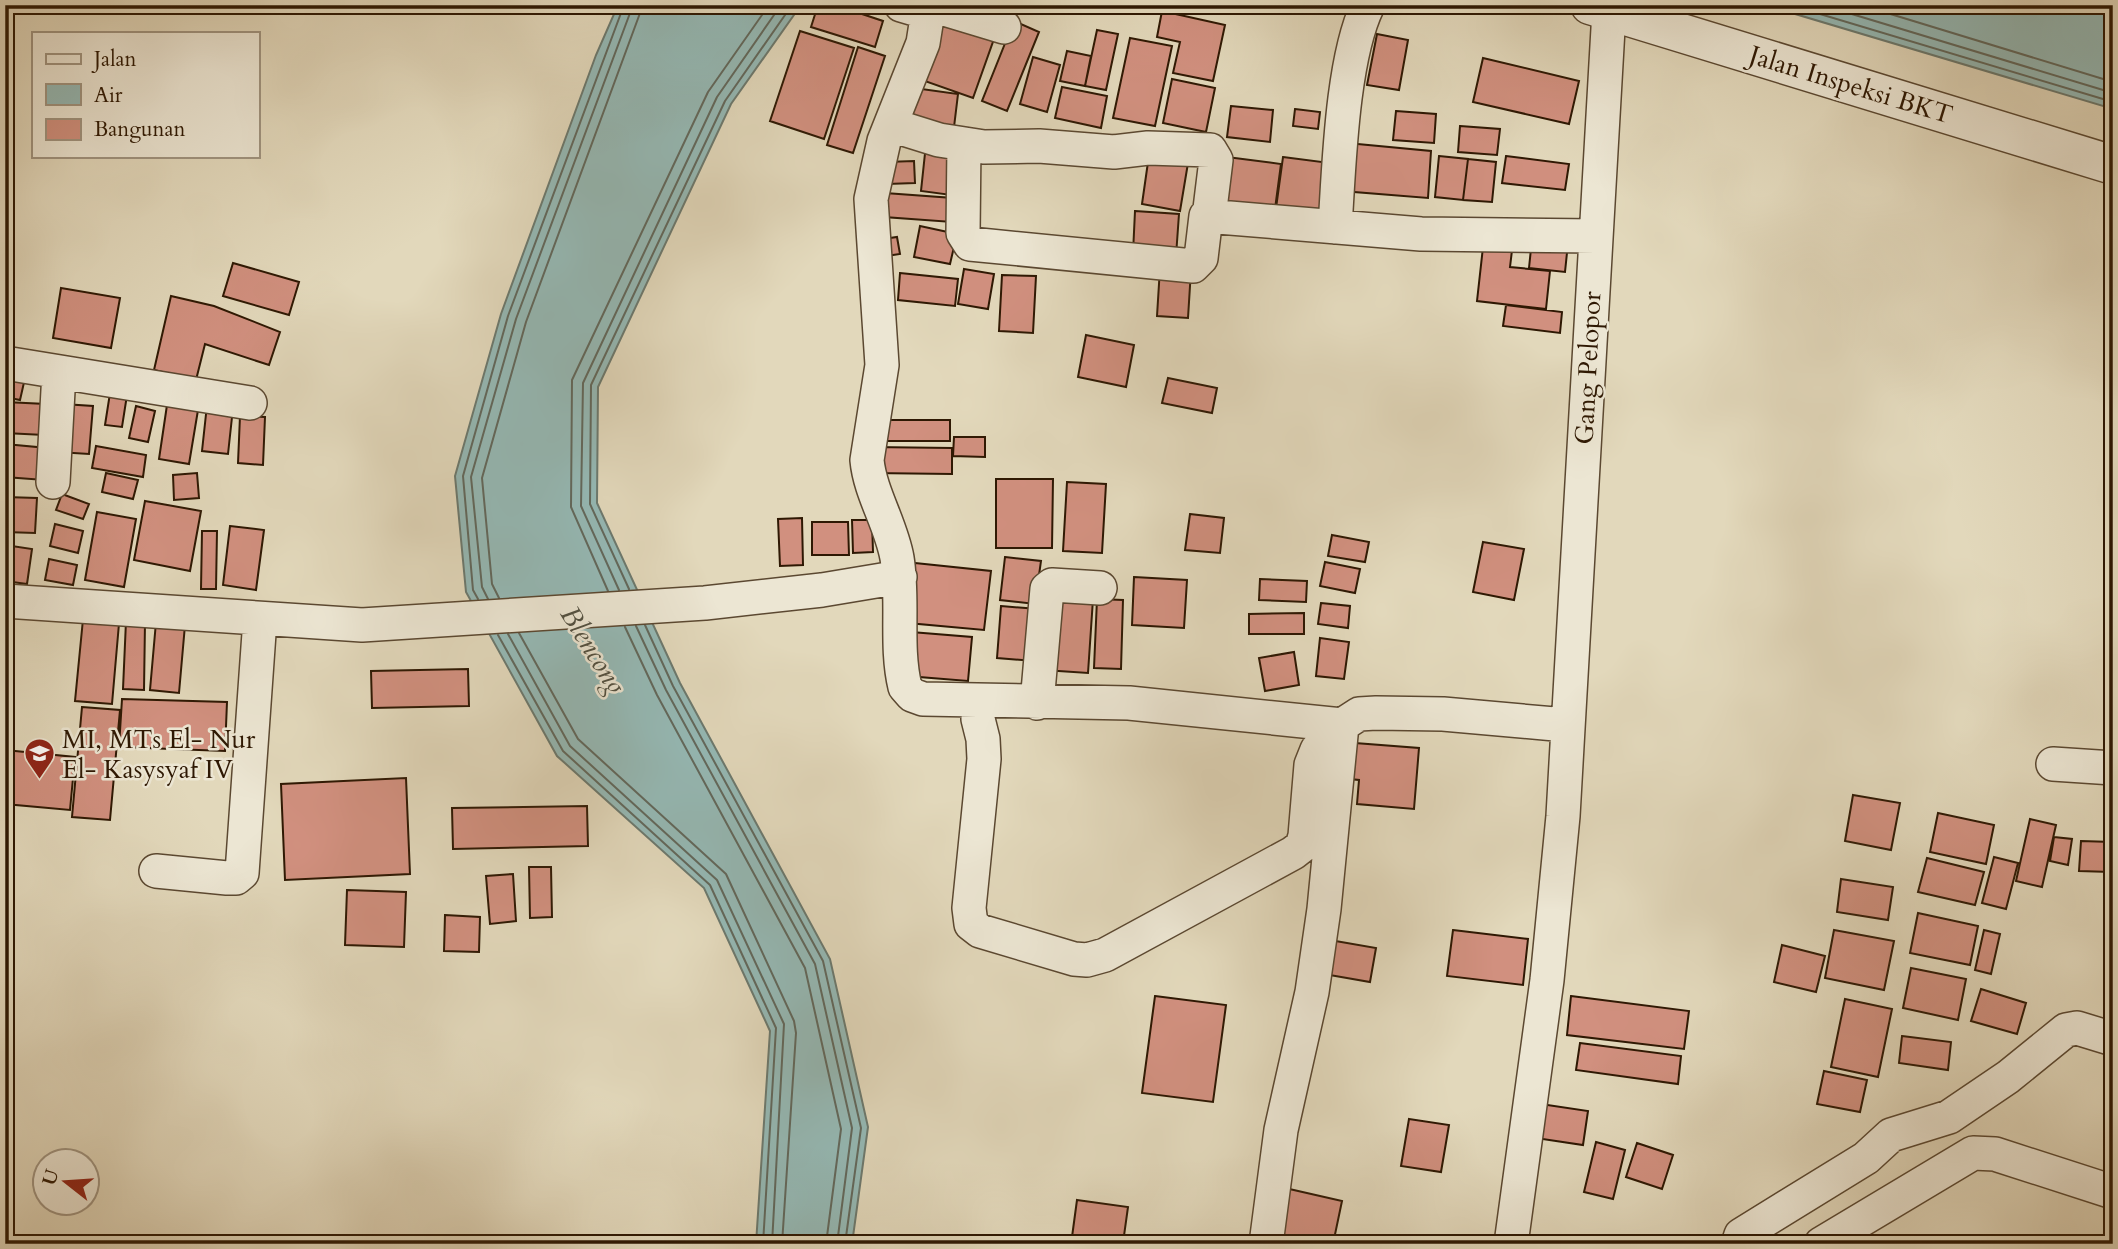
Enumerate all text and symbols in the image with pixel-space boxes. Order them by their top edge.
legend [32,32,259,158]
street label: Jalan Inspeksi BKT [1741,36,1957,133]
text: Jalan [91,45,137,74]
text: Air [94,81,123,110]
text: Bangunan [94,115,186,144]
street label: Gang Pelopor [1567,290,1610,445]
water label: Blencong [551,599,635,702]
place label: MI, MTs El- Nur El- Kasysyaf IV [62,722,256,787]
school or university icon: MI, MTs El- Nur El- Kasysyaf IV [22,737,56,781]
north arrow [32,1148,102,1218]
text: U [36,1166,66,1189]

